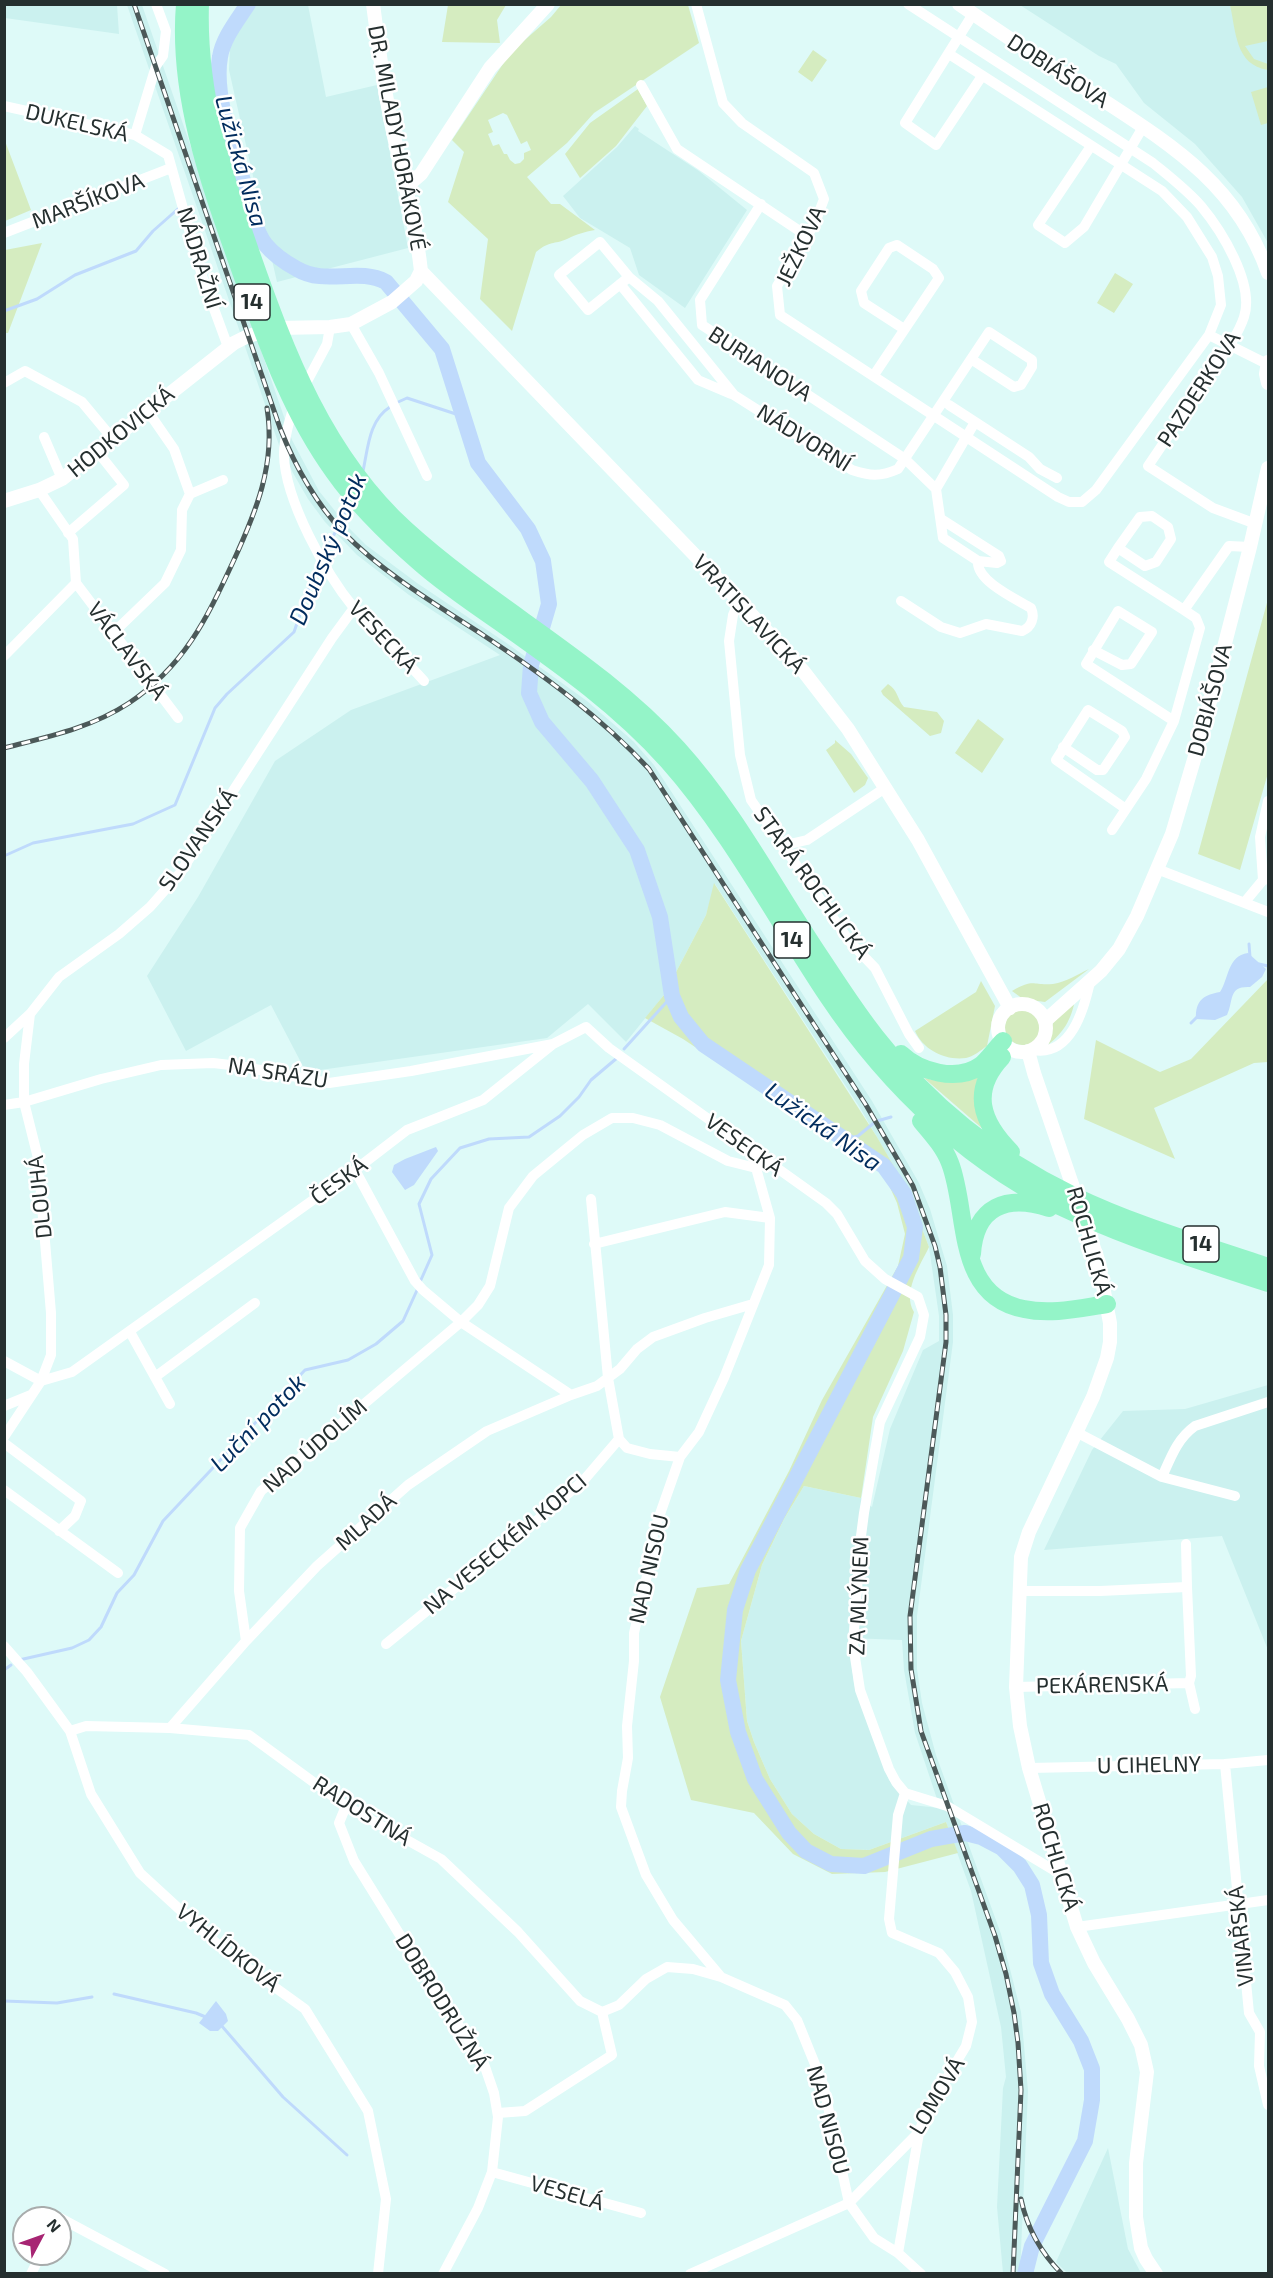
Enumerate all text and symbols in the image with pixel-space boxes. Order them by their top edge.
street label: DR. MILADY HORÁKOVÉ [362,23,432,253]
street label: DOBIÁŠOVA [1002,28,1114,114]
water label: Lužická Nisa [208,92,274,230]
street label: DUKELSKÁ [23,98,131,148]
street label: MARŠÍKOVA [28,168,148,234]
street label: JEŽKOVA [770,202,832,290]
street label: NÁDRAŽNÍ [171,204,227,312]
road number: 14 [234,284,270,320]
street label: BURIANOVA [703,321,817,407]
street label: PAZDERKOVA [1152,326,1246,452]
street label: HODKOVICKÁ [62,381,180,483]
street label: NÁDVORNÍ [752,399,856,477]
water label: Doubský potok [283,469,373,629]
street label: VRATISLAVICKÁ [687,549,811,679]
street label: VESECKÁ [343,595,423,679]
street label: VÁCLAVSKÁ [82,597,172,705]
street label: DOBIÁŠOVA [1182,641,1238,759]
street label: SLOVANSKÁ [153,784,243,896]
street label: STARÁ ROCHLICKÁ [748,802,876,964]
road number: 14 [774,922,810,958]
street label: NA SRÁZU [226,1052,330,1094]
water label: Lužická Nisa [759,1076,887,1178]
street label: VESECKÁ [700,1108,788,1182]
street label: ČESKÁ [305,1152,373,1210]
street label: DLOUHÁ [23,1154,57,1240]
street label: ROCHLICKÁ [1061,1184,1117,1298]
road number: 14 [1183,1226,1219,1262]
water label: Luční potok [204,1368,312,1478]
street label: NAD ÚDOLÍM [258,1394,372,1498]
street label: NA VESECKÉM KOPCI [418,1468,592,1620]
street label: MLADÁ [330,1488,402,1556]
street label: NAD NISOU [624,1512,674,1626]
street label: ZA MLÝNEM [844,1536,874,1656]
street label: PEKÁRENSKÁ [1036,1671,1168,1699]
street label: U CIHELNY [1097,1751,1201,1779]
street label: RADOSTNÁ [308,1770,416,1852]
street label: ROCHLICKÁ [1027,1800,1085,1914]
street label: VINAŘSKÁ [1223,1884,1259,1988]
street label: VYHLÍDKOVÁ [171,1898,285,1998]
street label: DOBRODRUŽNÁ [390,1929,494,2075]
street label: LOMOVÁ [904,2052,970,2140]
street label: NAD NISOU [801,2063,855,2177]
street label: VESELÁ [527,2170,607,2216]
north arrow [12,2206,72,2266]
text: N [43,2215,65,2236]

